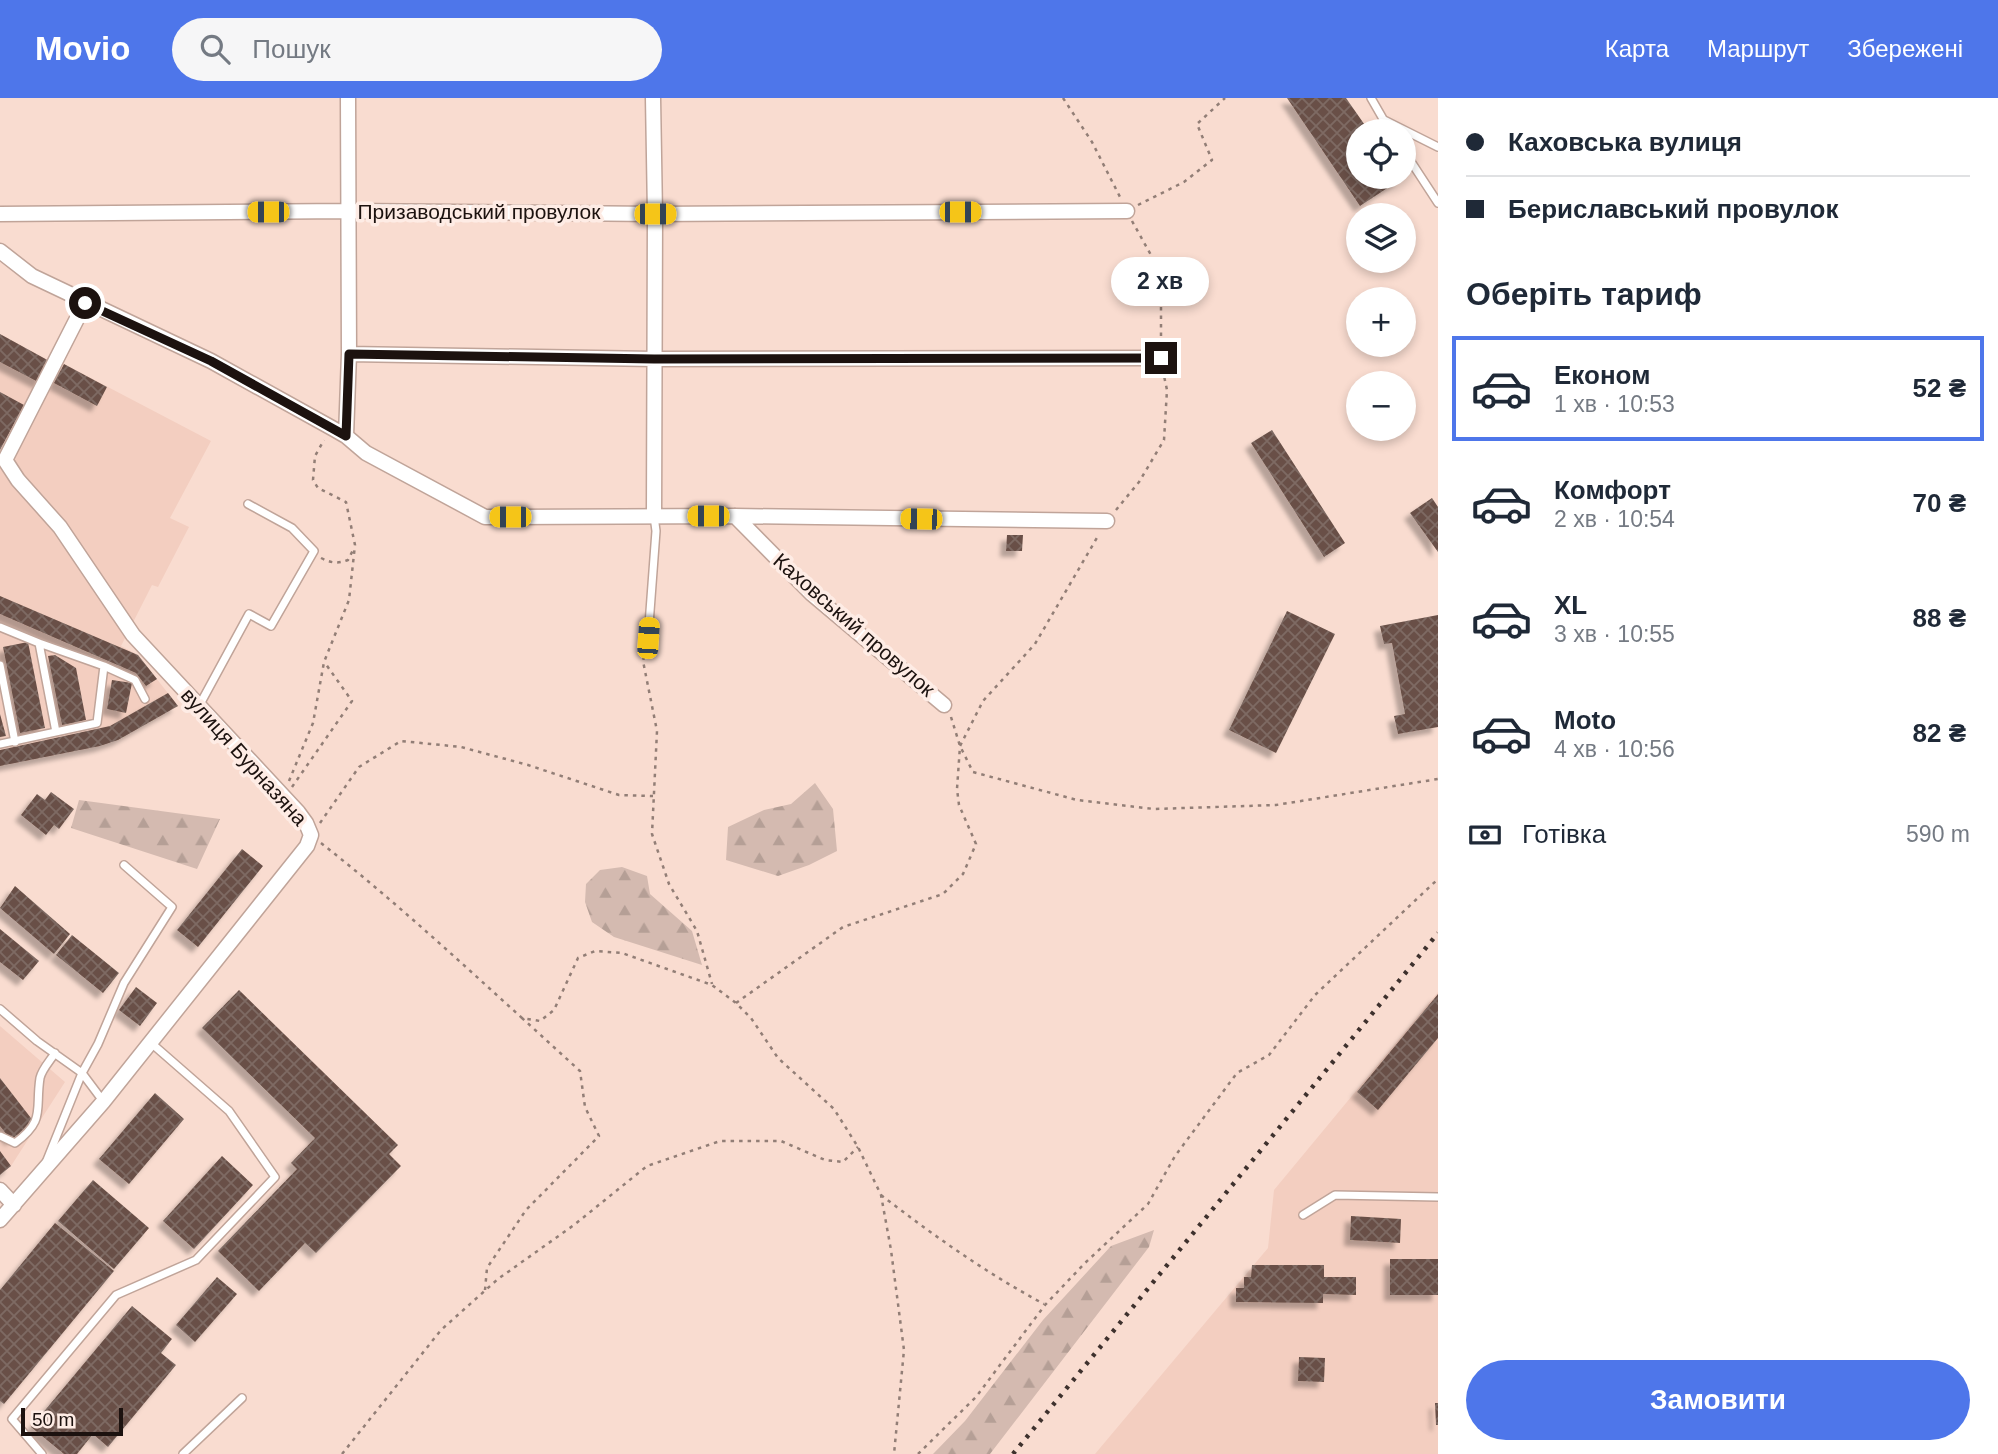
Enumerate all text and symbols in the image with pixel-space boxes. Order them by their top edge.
search box [172,18,662,81]
text: Movio [35,30,130,67]
icon: search [196,30,234,68]
text: Пошук [252,34,331,64]
text: Карта [1605,35,1669,62]
text: Маршрут [1707,35,1809,62]
text: Збережені [1847,35,1963,62]
map controls [1346,119,1416,441]
button: locate [1346,119,1416,189]
text: Каховська вулиця [1508,127,1742,157]
text: Бериславський провулок [1508,194,1838,224]
street label: Призаводський провулок [358,200,601,223]
car [248,202,290,223]
car [940,202,982,223]
button: layers [1346,203,1416,273]
car [635,204,677,225]
callout: 2 хв [1112,257,1210,306]
text: 2 хв [1137,268,1183,294]
text: Оберіть тариф [1466,276,1702,312]
route start [69,287,101,319]
button: + [1346,287,1416,357]
route end [1145,342,1177,374]
icon: car [1470,357,1533,420]
text: Економ [1554,360,1650,390]
button: − [1346,371,1416,441]
text: 52 ₴ [1913,373,1966,403]
text: 1 хв · 10:53 [1554,391,1675,417]
icon: car [1470,472,1533,535]
text: Комфорт [1554,475,1671,505]
text: 70 ₴ [1913,488,1966,518]
car [688,506,730,527]
text: 2 хв · 10:54 [1554,506,1675,532]
car [490,507,532,528]
car [900,508,943,530]
street label: Каховський провулок [769,549,940,701]
icon: car [1470,587,1533,650]
text: XL [1554,590,1587,620]
text: 88 ₴ [1913,603,1966,633]
car [637,616,660,660]
text: 3 хв · 10:55 [1554,621,1675,647]
street label: вулиця Бурназяна [177,683,312,830]
icon: car [1470,702,1533,765]
text: Moto [1554,705,1616,735]
text: 82 ₴ [1913,718,1966,748]
text: 4 хв · 10:56 [1554,736,1675,762]
icon: cash [1466,816,1504,854]
text: Готівка [1522,819,1606,849]
text: 590 m [1906,821,1970,847]
button: Замовити [1466,1360,1970,1440]
scale bar [21,1405,122,1437]
text: 50 m [32,1409,74,1430]

